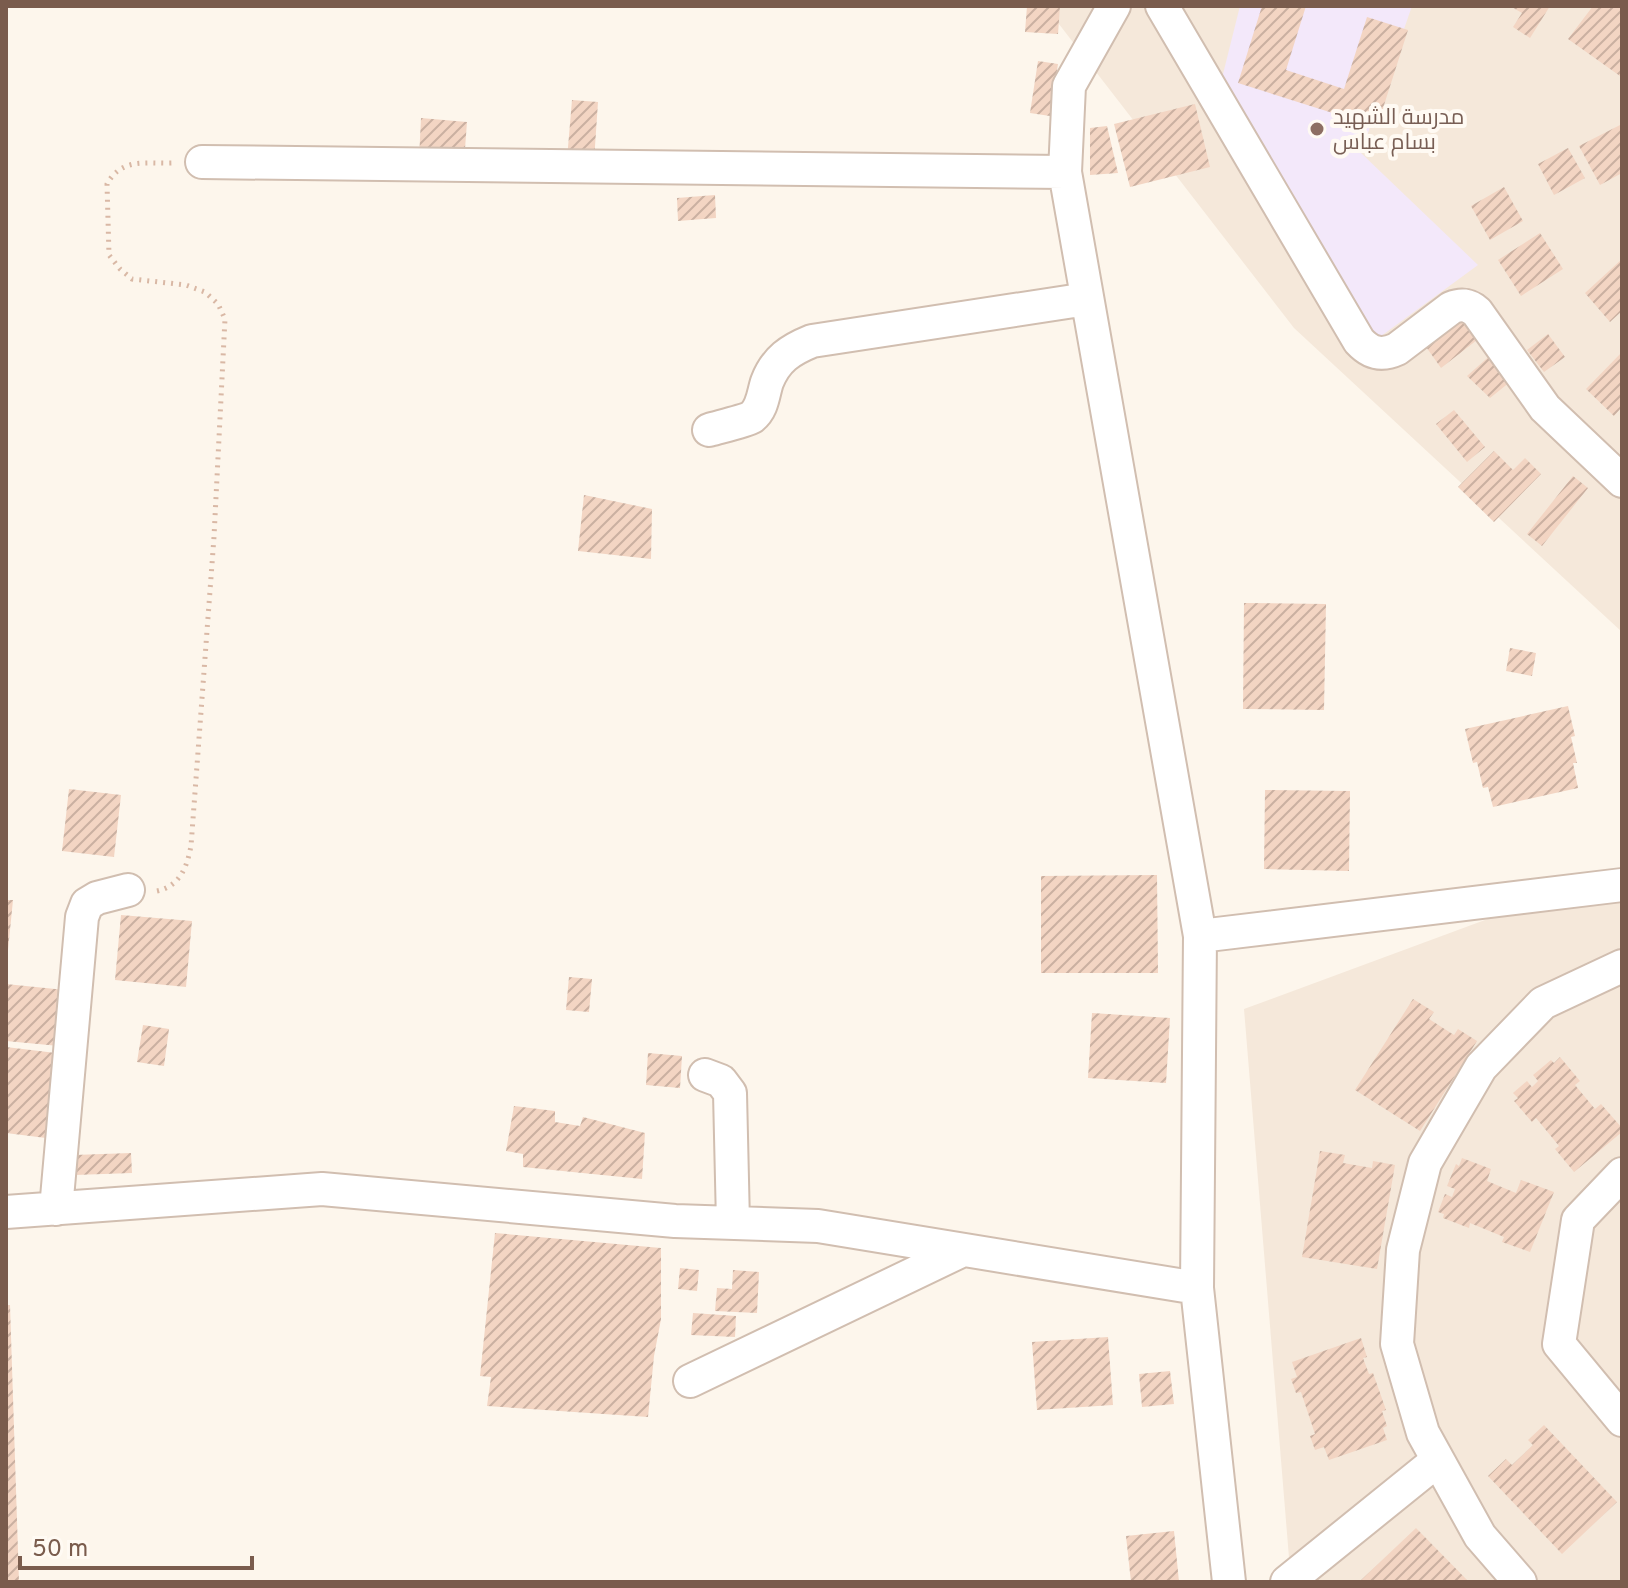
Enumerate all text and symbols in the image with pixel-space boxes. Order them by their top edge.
place label: مدرسة الشهيد بسام عباس [1333,105,1464,157]
marker: مدرسة الشهيد بسام عباس [1308,120,1326,138]
scale bar [20,1520,252,1570]
text: 50 m [32,1535,88,1565]

